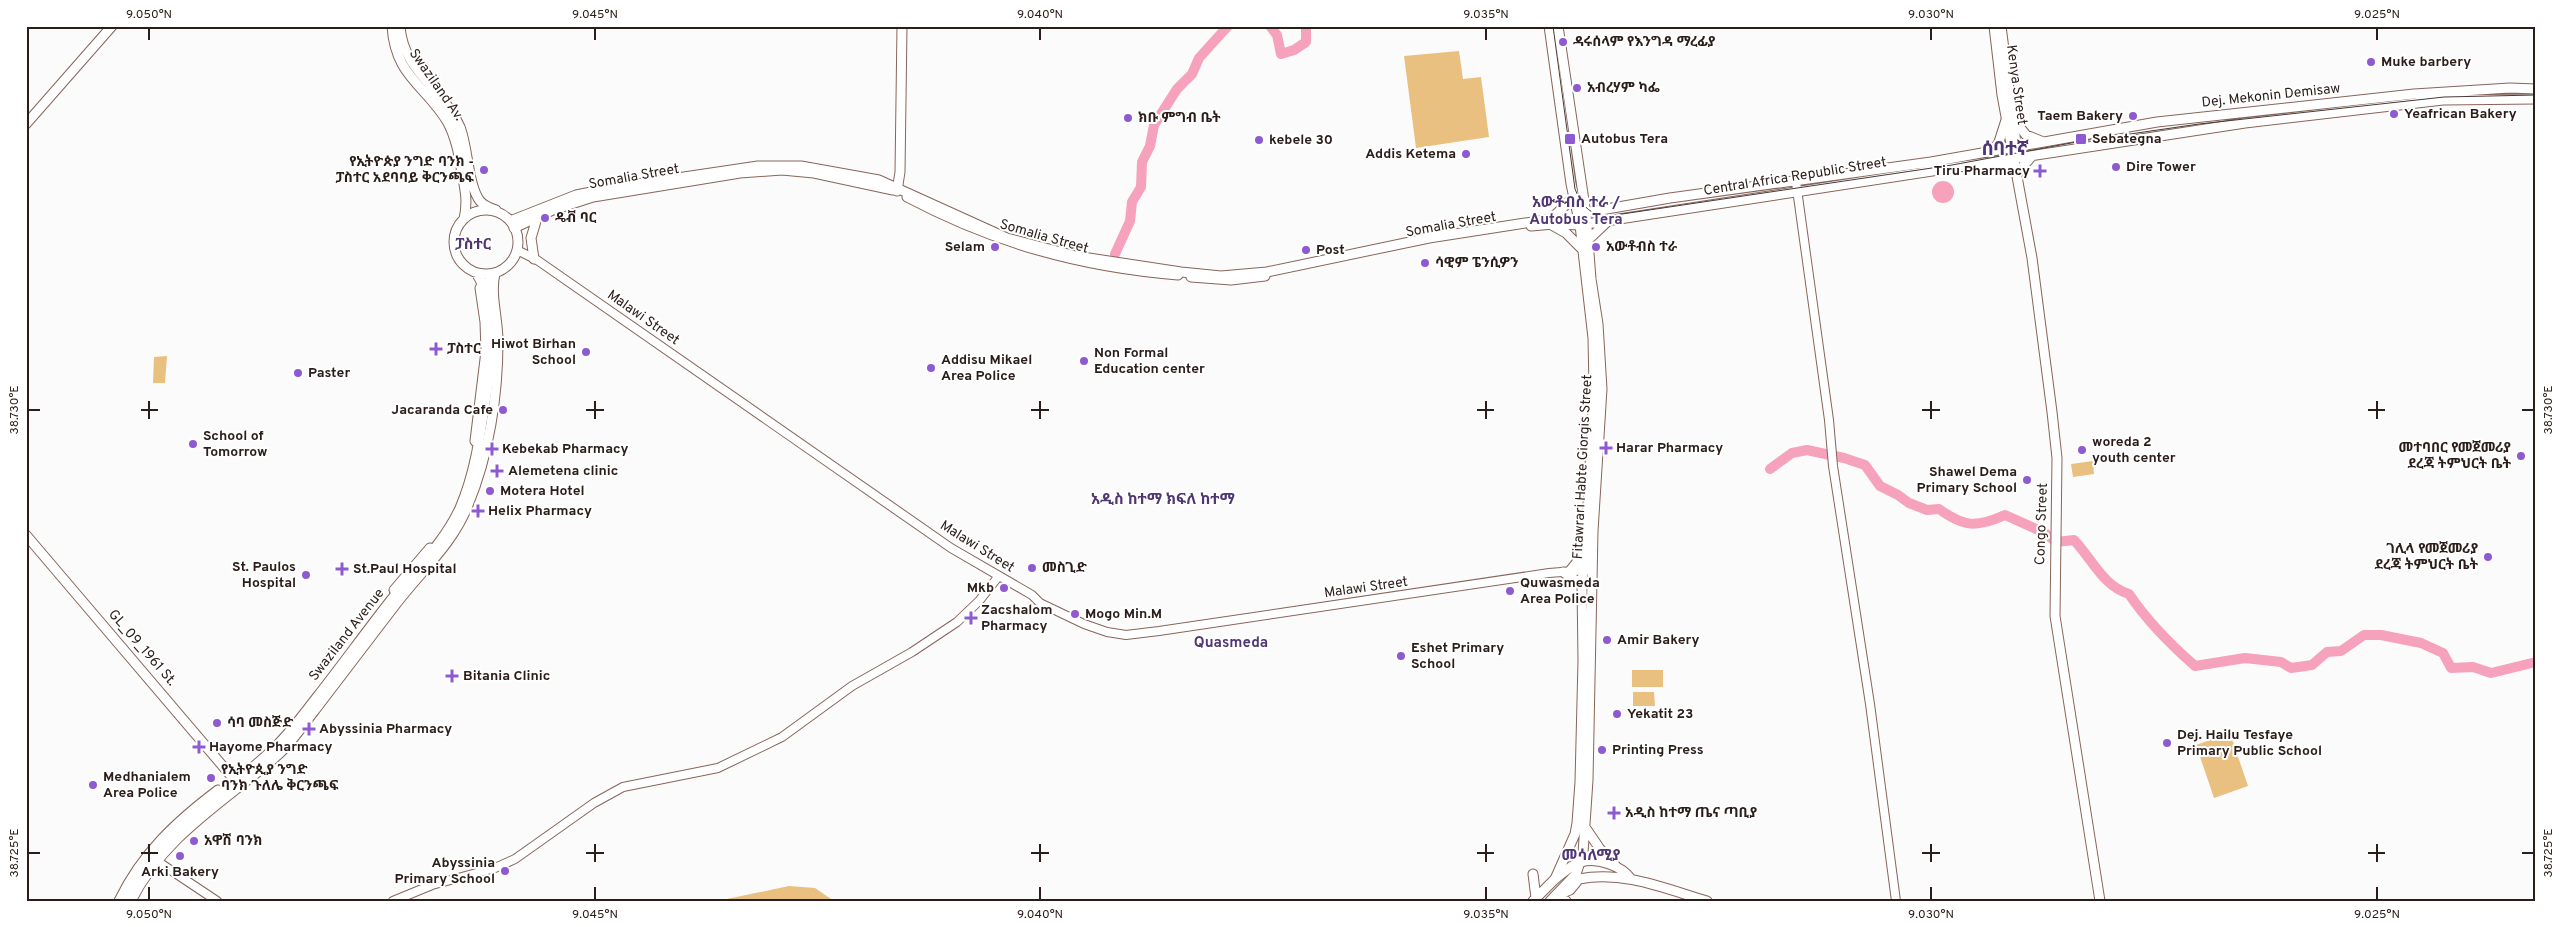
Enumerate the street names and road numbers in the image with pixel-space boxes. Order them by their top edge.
street label: Kenya Street [2002,44,2030,126]
street label: Swaziland Av. [405,46,467,124]
street label: Dej. Mekonin Demisaw [2201,80,2341,112]
street label: Central Africa Republic Street [1702,154,1888,200]
street label: Somalia Street [587,161,681,193]
street label: Somalia Street [1404,209,1498,241]
street label: Somalia Street [998,216,1090,258]
street label: Malawi Street [604,287,682,349]
street label: Fitawrari Habte Giorgis Street [1570,374,1596,560]
street label: Congo Street [2032,483,2052,565]
street label: Malawi Street [937,517,1017,577]
street label: Malawi Street [1323,574,1409,602]
street label: Swaziland Avenue [306,585,388,685]
street label: GL_09_1961 St. [104,606,180,690]

